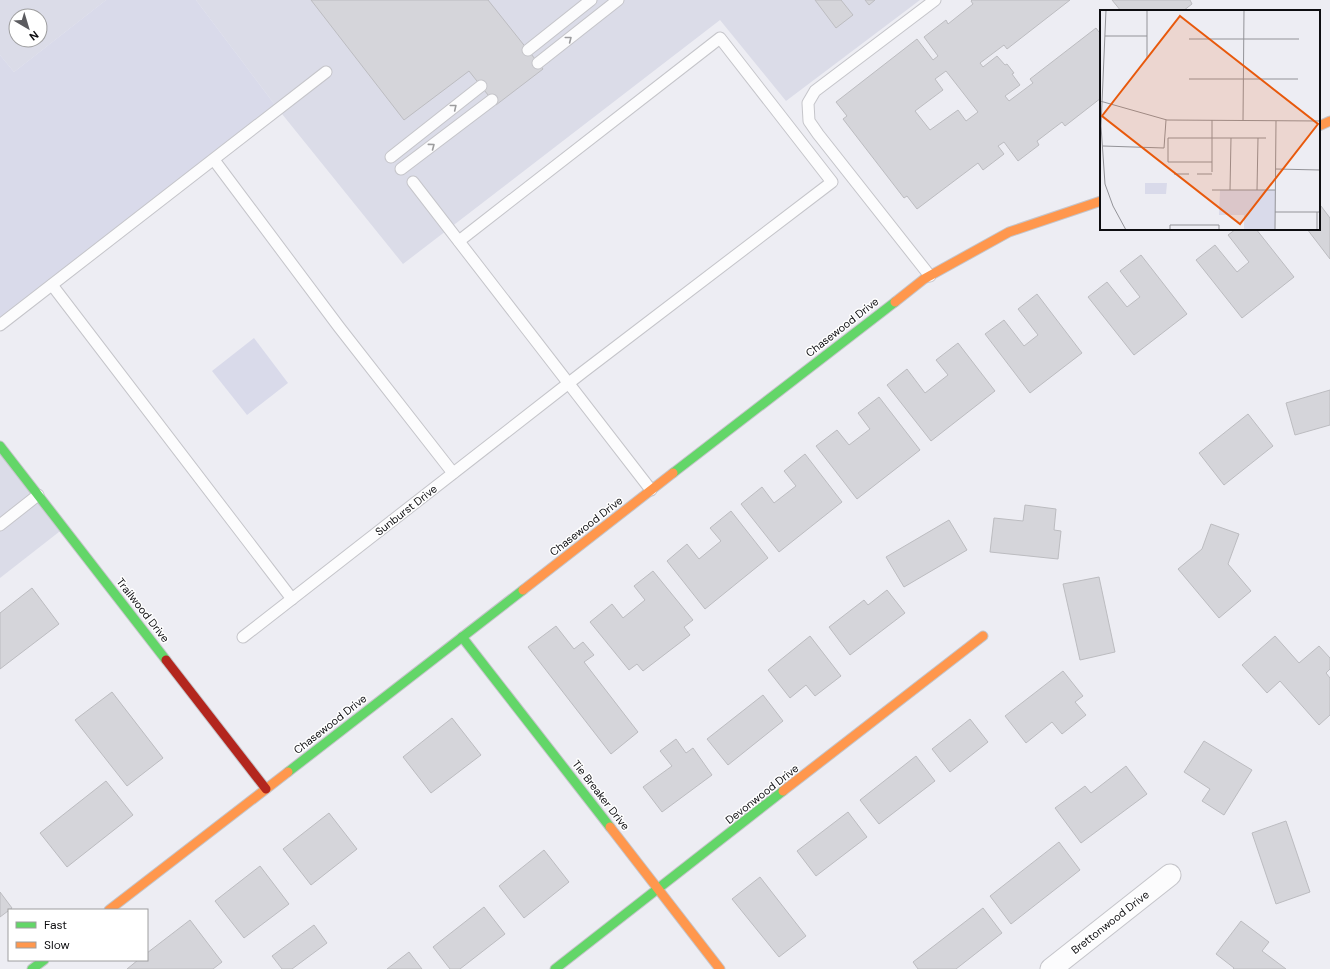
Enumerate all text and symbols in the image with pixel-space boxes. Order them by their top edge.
north arrow [8,8,48,48]
inset map [1100,10,1320,230]
text: N [27,28,42,44]
one-way arrow [565,37,572,44]
one-way arrow [450,104,457,111]
one-way arrow [427,144,434,151]
street label: Chasewood Drive [803,294,881,360]
street label: Sunburst Drive [372,481,440,539]
street label: Chasewood Drive [547,493,625,559]
street label: Trailwood Drive [114,575,172,645]
street label: Chasewood Drive [291,691,369,757]
street label: Tie Breaker Drive [569,757,633,833]
street label: Devonwood Drive [723,761,801,827]
street label: Brettonwood Drive [1068,887,1152,957]
legend [8,909,148,961]
text: Fast [44,917,67,933]
text: Slow [44,937,70,953]

